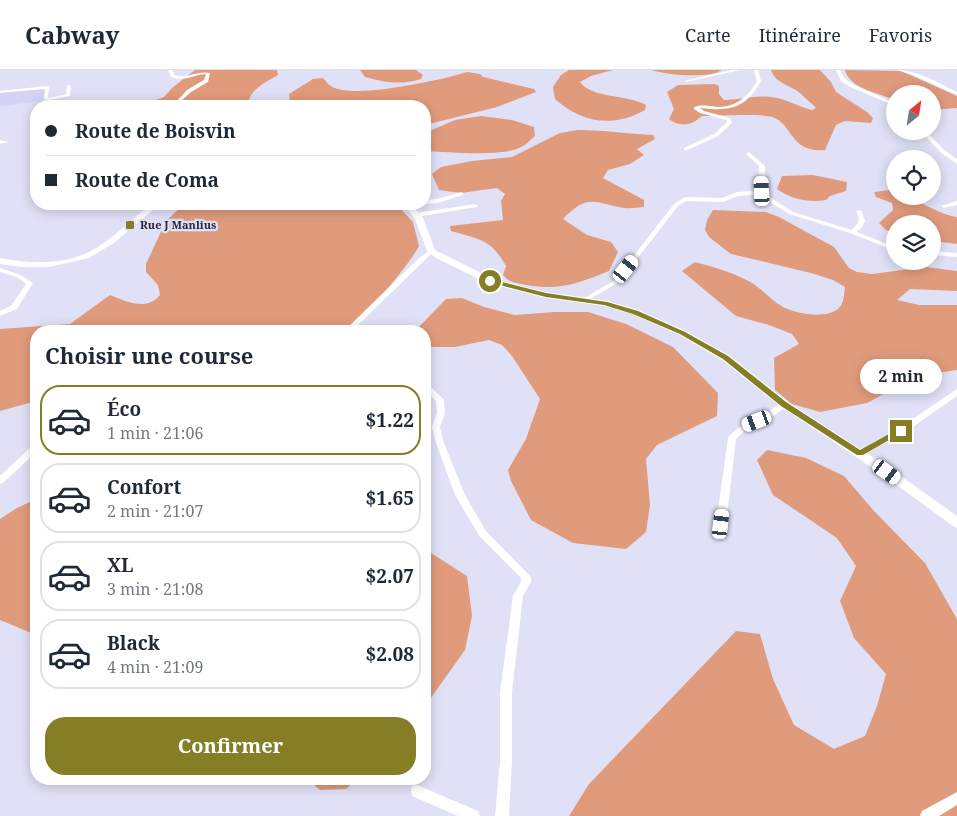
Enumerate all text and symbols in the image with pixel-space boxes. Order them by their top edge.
text: Cabway [25,18,119,51]
text: Carte [685,23,731,47]
text: Itinéraire [759,23,841,47]
text: Favoris [869,23,932,47]
north arrow [886,85,941,140]
map controls [886,85,941,270]
text: Route de Boisvin [75,118,236,144]
button: locate [886,150,941,205]
text: Route de Coma [75,167,219,193]
car [753,176,770,206]
button: layers [886,215,941,270]
place label: Rue J Manlius [140,217,216,232]
marker: Rue J Manlius [124,219,136,231]
car [610,253,641,285]
route start [479,270,501,292]
text: Choisir une course [45,340,253,370]
callout: 2 min [860,358,942,394]
text: 2 min [878,365,924,387]
text: Éco [107,396,141,422]
icon: car [47,398,92,443]
text: $1.22 [365,407,414,433]
car [740,409,773,433]
route end [890,420,912,442]
text: 1 min · 21:06 [107,422,203,444]
car [870,457,903,487]
text: Confort [107,474,181,500]
icon: car [47,476,92,521]
text: $1.65 [365,485,414,511]
text: 2 min · 21:07 [107,500,203,522]
car [711,508,730,540]
text: XL [107,552,133,578]
icon: car [47,554,92,599]
text: $2.07 [365,563,414,589]
text: 3 min · 21:08 [107,578,203,600]
text: Black [107,630,160,656]
icon: car [47,632,92,677]
text: $2.08 [365,641,414,667]
text: 4 min · 21:09 [107,656,203,678]
button: Confirmer [45,717,416,775]

